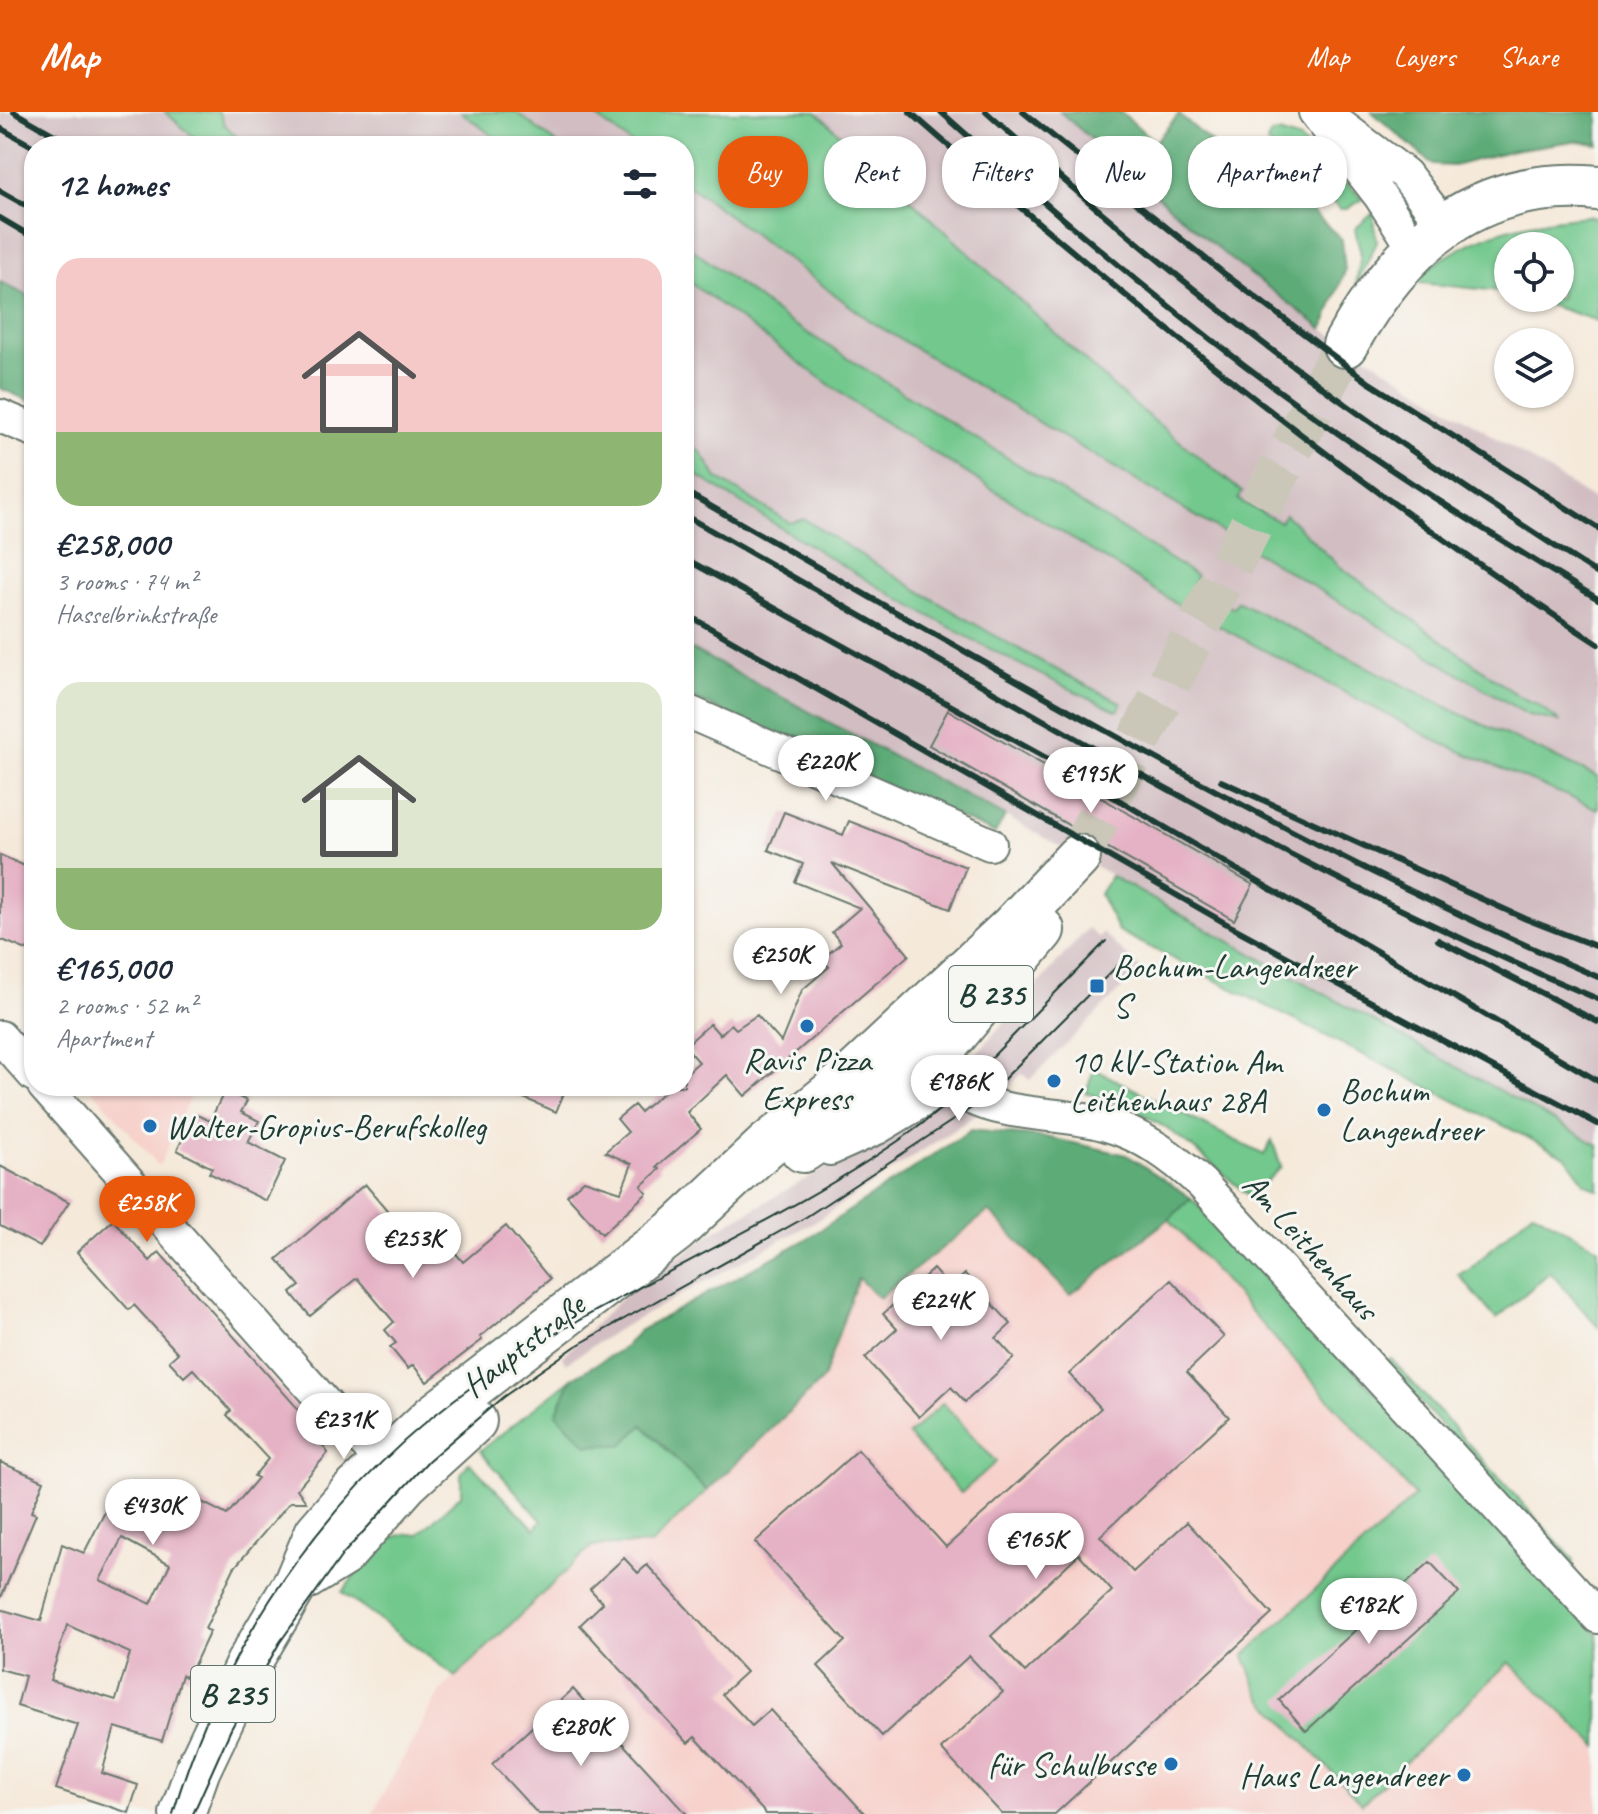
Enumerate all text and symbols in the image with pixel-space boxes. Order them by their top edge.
text: Map [40,33,99,80]
text: Map [1307,39,1350,74]
text: Layers [1394,39,1455,74]
text: Share [1499,39,1558,74]
chip: Buy [718,136,808,208]
chip: Rent [824,136,926,208]
chip: Filters [942,136,1059,208]
chip: New [1075,136,1172,208]
chip: Apartment [1188,136,1347,208]
icon: filters [618,162,662,206]
text: 12 homes [56,163,167,206]
map controls [1494,232,1574,408]
button: locate [1494,232,1574,312]
icon: home [287,310,431,454]
button: layers [1494,328,1574,408]
text: €258,000 [56,522,169,565]
text: 3 rooms · 74 m² [56,565,197,598]
text: Hasselbrinkstraße [56,598,216,631]
icon: home [287,734,431,878]
pin: €220K [770,735,882,803]
text: €220K [796,744,856,777]
pin: €195K [1035,747,1147,815]
text: €195K [1061,756,1121,789]
pin: €250K [725,928,837,996]
text: €250K [751,937,811,970]
place label: Bochum-Langendreer S [1113,945,1359,1027]
text: €165,000 [56,946,170,989]
road number: B 235 [949,966,1033,1022]
marker: Bochum-Langendreer S [1088,977,1106,995]
text: 2 rooms · 52 m² [56,989,197,1022]
marker: Ravis Pizza Express [798,1017,816,1035]
text: Apartment [56,1022,152,1055]
place label: Ravis Pizza Express [743,1038,873,1120]
place label: 10 kV-Station Am Leithenhaus 28A [1070,1040,1285,1122]
pin: €186K [903,1055,1015,1123]
text: €186K [929,1064,989,1097]
place label: Bochum Langendreer [1340,1069,1486,1151]
marker: 10 kV-Station Am Leithenhaus 28A [1045,1072,1063,1090]
marker: Bochum Langendreer [1315,1101,1333,1119]
place label: Walter-Gropius-Berufskolleg [166,1105,488,1148]
marker: Walter-Gropius-Berufskolleg [141,1117,159,1135]
street label: Am Leithenhaus [1234,1163,1391,1331]
pin: €258K [91,1176,203,1244]
text: €258K [117,1185,177,1218]
pin: €253K [357,1212,469,1280]
text: €253K [383,1221,443,1254]
pin: €224K [885,1274,997,1342]
street label: Hauptstraße [453,1282,595,1406]
text: €224K [911,1283,971,1316]
pin: €231K [288,1393,400,1461]
text: €231K [314,1402,374,1435]
pin: €430K [97,1479,209,1547]
text: €430K [123,1488,183,1521]
pin: €165K [980,1513,1092,1581]
text: €165K [1006,1522,1066,1555]
pin: €182K [1313,1578,1425,1646]
text: €182K [1339,1587,1399,1620]
road number: B 235 [191,1666,275,1722]
pin: €280K [525,1700,637,1768]
text: €280K [551,1709,611,1742]
place label: für Schulbusse [988,1743,1157,1786]
place label: Haus Langendreer [1240,1754,1452,1797]
marker: für Schulbusse [1162,1755,1180,1773]
marker: Haus Langendreer [1455,1766,1473,1784]

